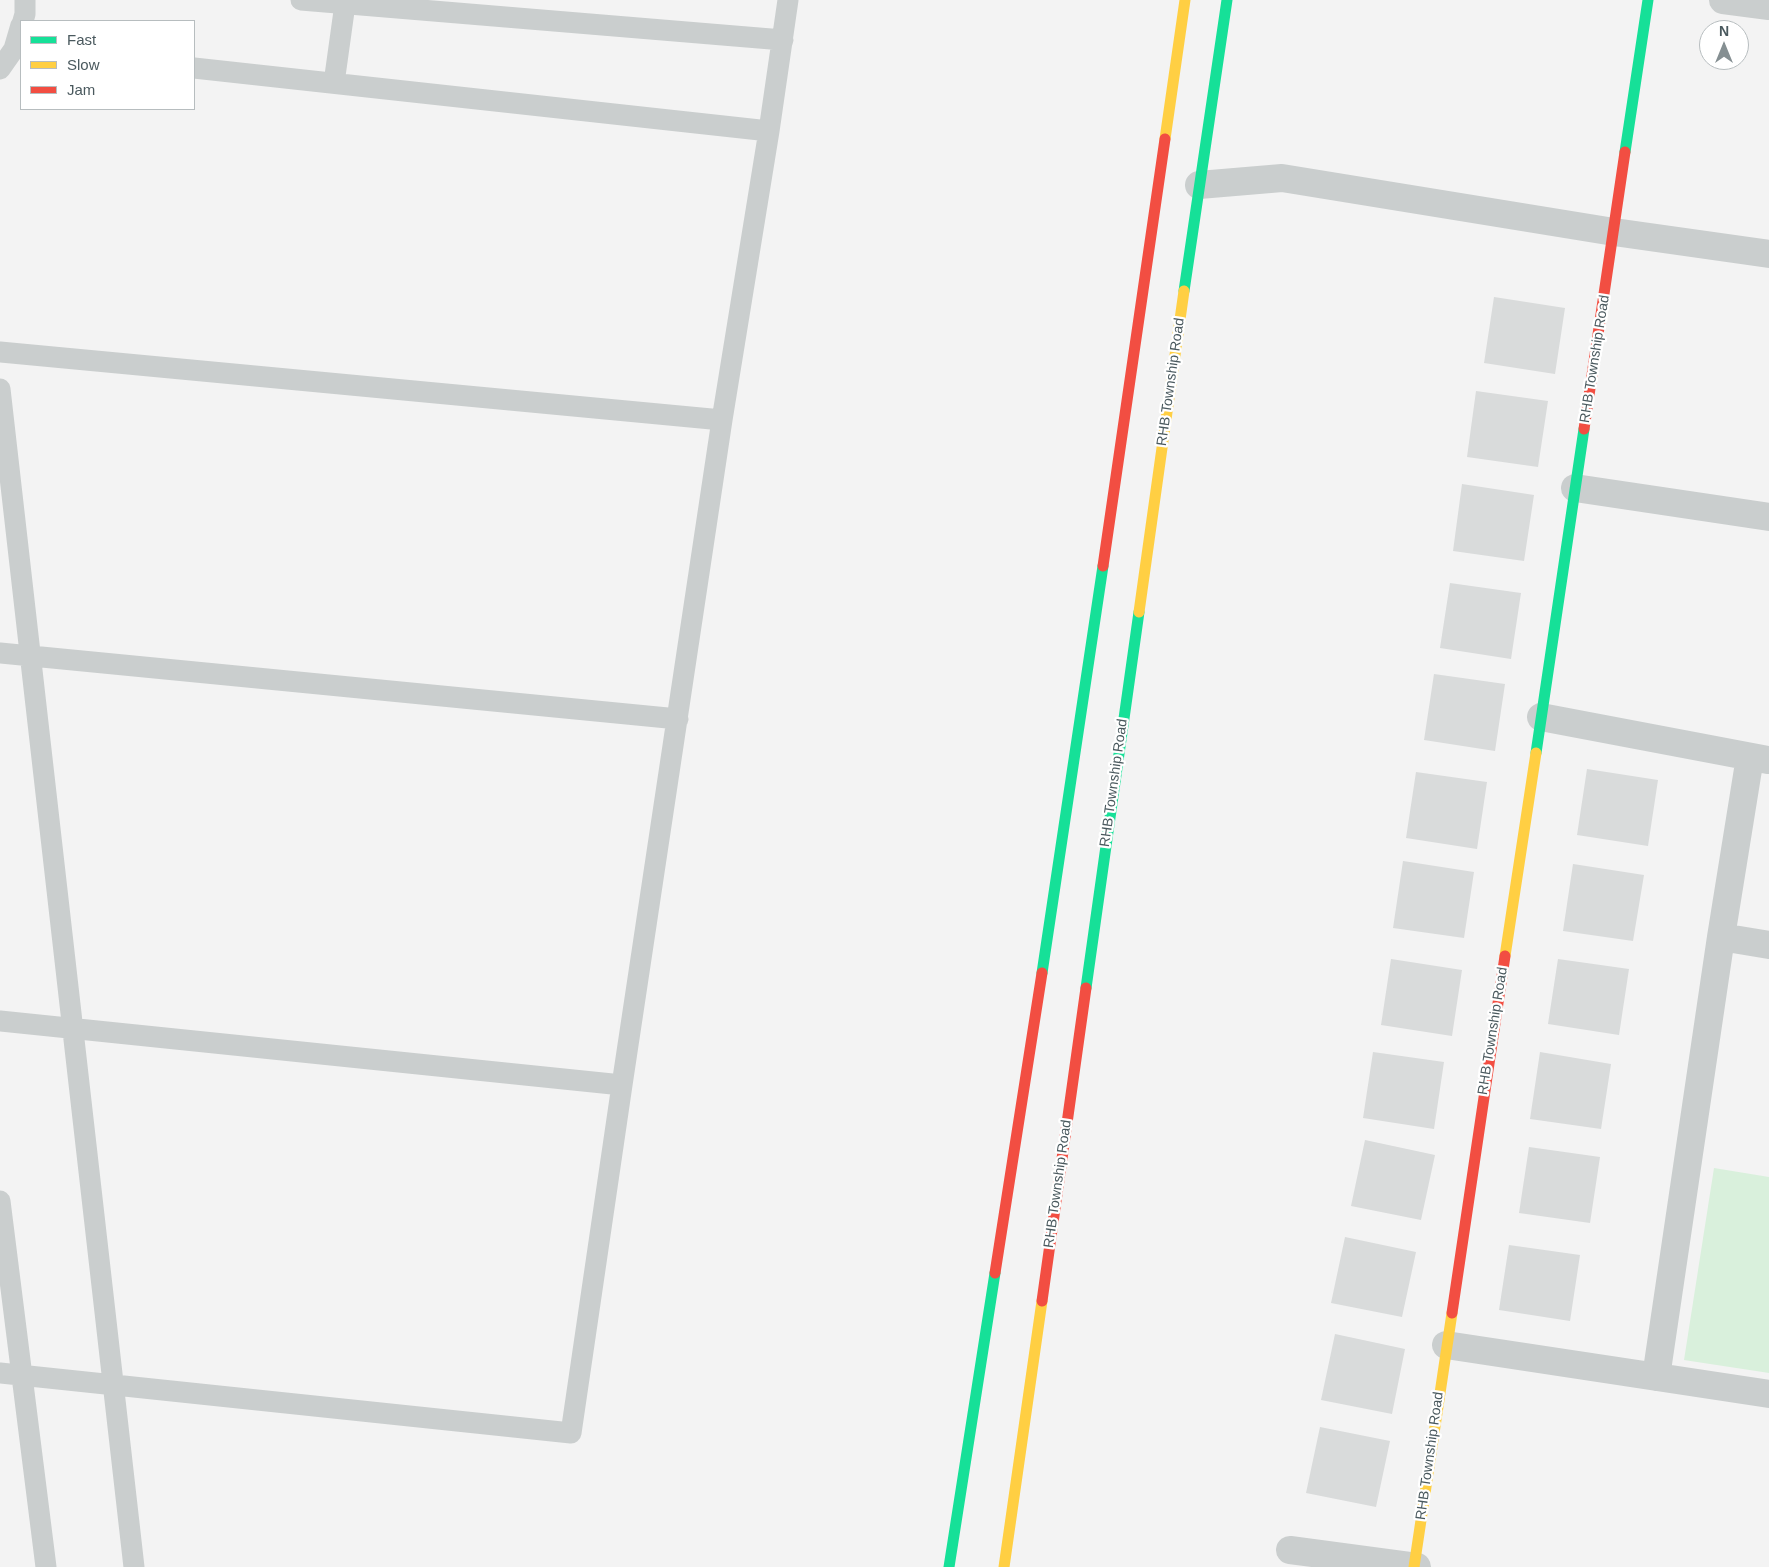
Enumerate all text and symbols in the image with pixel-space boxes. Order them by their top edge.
legend [20,20,195,110]
north arrow [1699,20,1749,70]
text: N [1719,23,1729,39]
text: Fast [67,31,96,48]
text: Slow [67,56,100,73]
text: Jam [67,81,95,98]
street label: RHB Township Road [1577,294,1613,424]
street label: RHB Township Road [1154,317,1188,447]
street label: RHB Township Road [1097,718,1131,848]
street label: RHB Township Road [1475,966,1511,1096]
street label: RHB Township Road [1041,1119,1075,1249]
street label: RHB Township Road [1413,1391,1447,1521]

